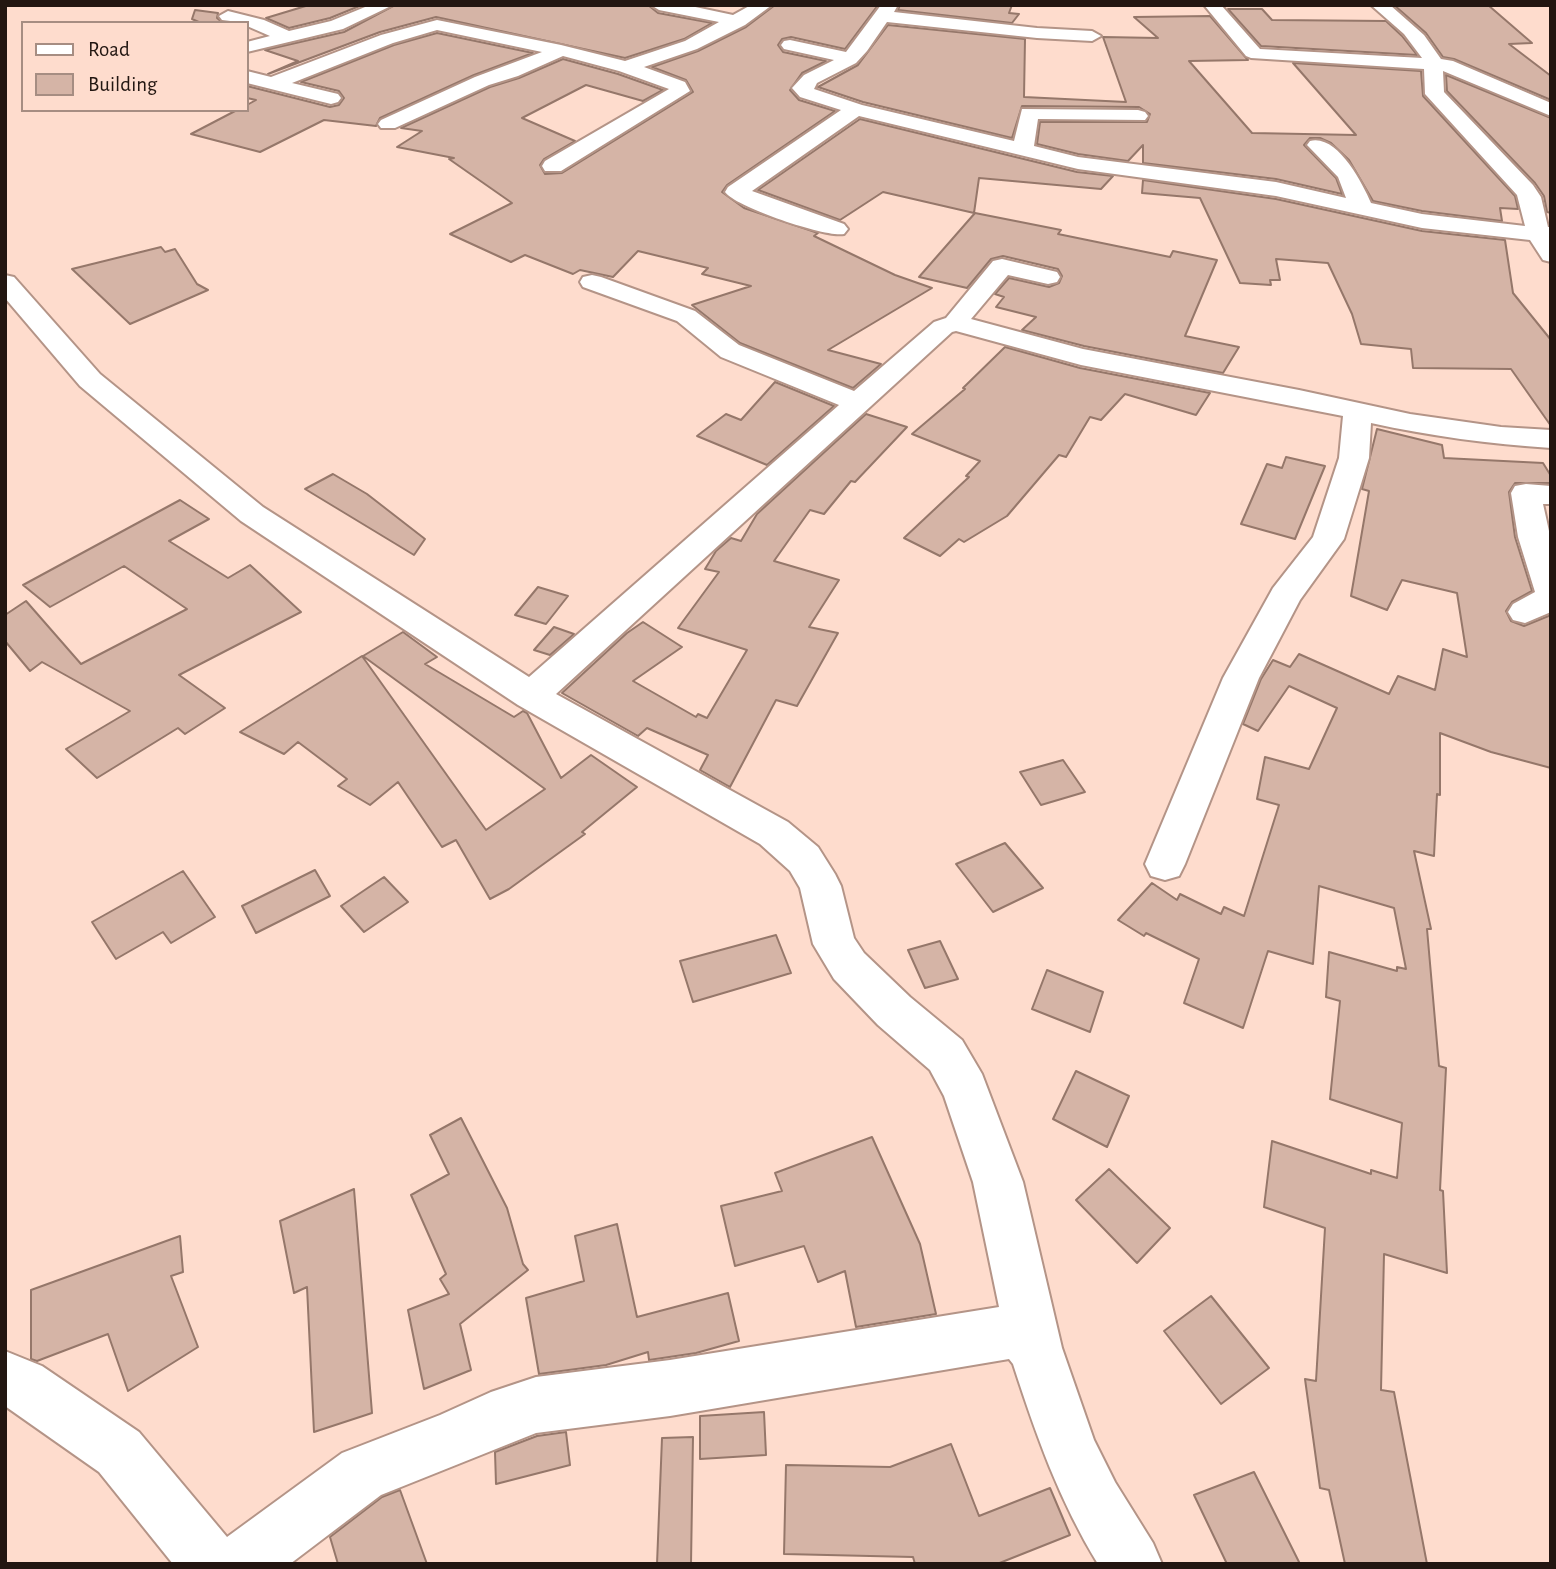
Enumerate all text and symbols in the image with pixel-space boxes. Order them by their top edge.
legend [21,21,248,112]
text: Road [88,39,130,60]
text: Building [88,74,157,95]

